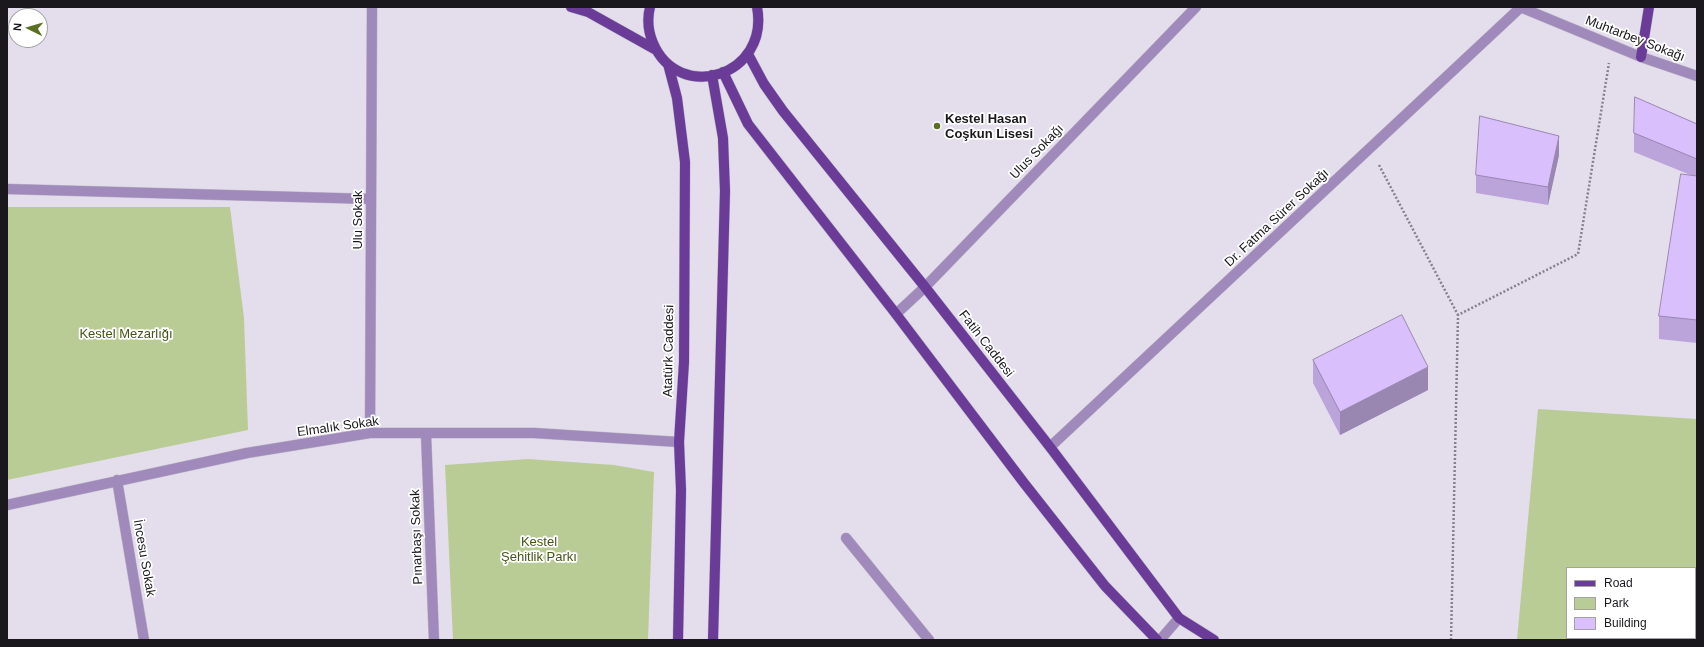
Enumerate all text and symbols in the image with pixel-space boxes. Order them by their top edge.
north arrow [8,8,48,48]
street label: Muhtarbey Sokağı [1583,13,1687,65]
text: N [11,23,23,32]
place label: Kestel Hasan Coşkun Lisesi [945,111,1033,142]
marker: Kestel Hasan Coşkun Lisesi [932,121,942,131]
street label: Ulus Sokağı [1007,121,1067,183]
street label: Dr. Fatma Sürer Sokağı [1222,166,1332,270]
street label: Ulu Sokak [350,190,366,250]
street label: Atatürk Caddesi [660,305,678,397]
street label: Fatih Caddesi [955,308,1017,380]
park label: Kestel Mezarlığı [79,326,173,342]
street label: Elmalık Sokak [296,414,380,440]
street label: Pınarbaşı Sokak [408,489,426,585]
street label: İncesu Sokak [130,518,158,598]
park label: Kestel Şehitlik Parkı [501,534,577,565]
legend [1566,567,1696,639]
text: Road [1604,576,1633,590]
text: Park [1604,596,1629,610]
text: Building [1604,616,1647,630]

